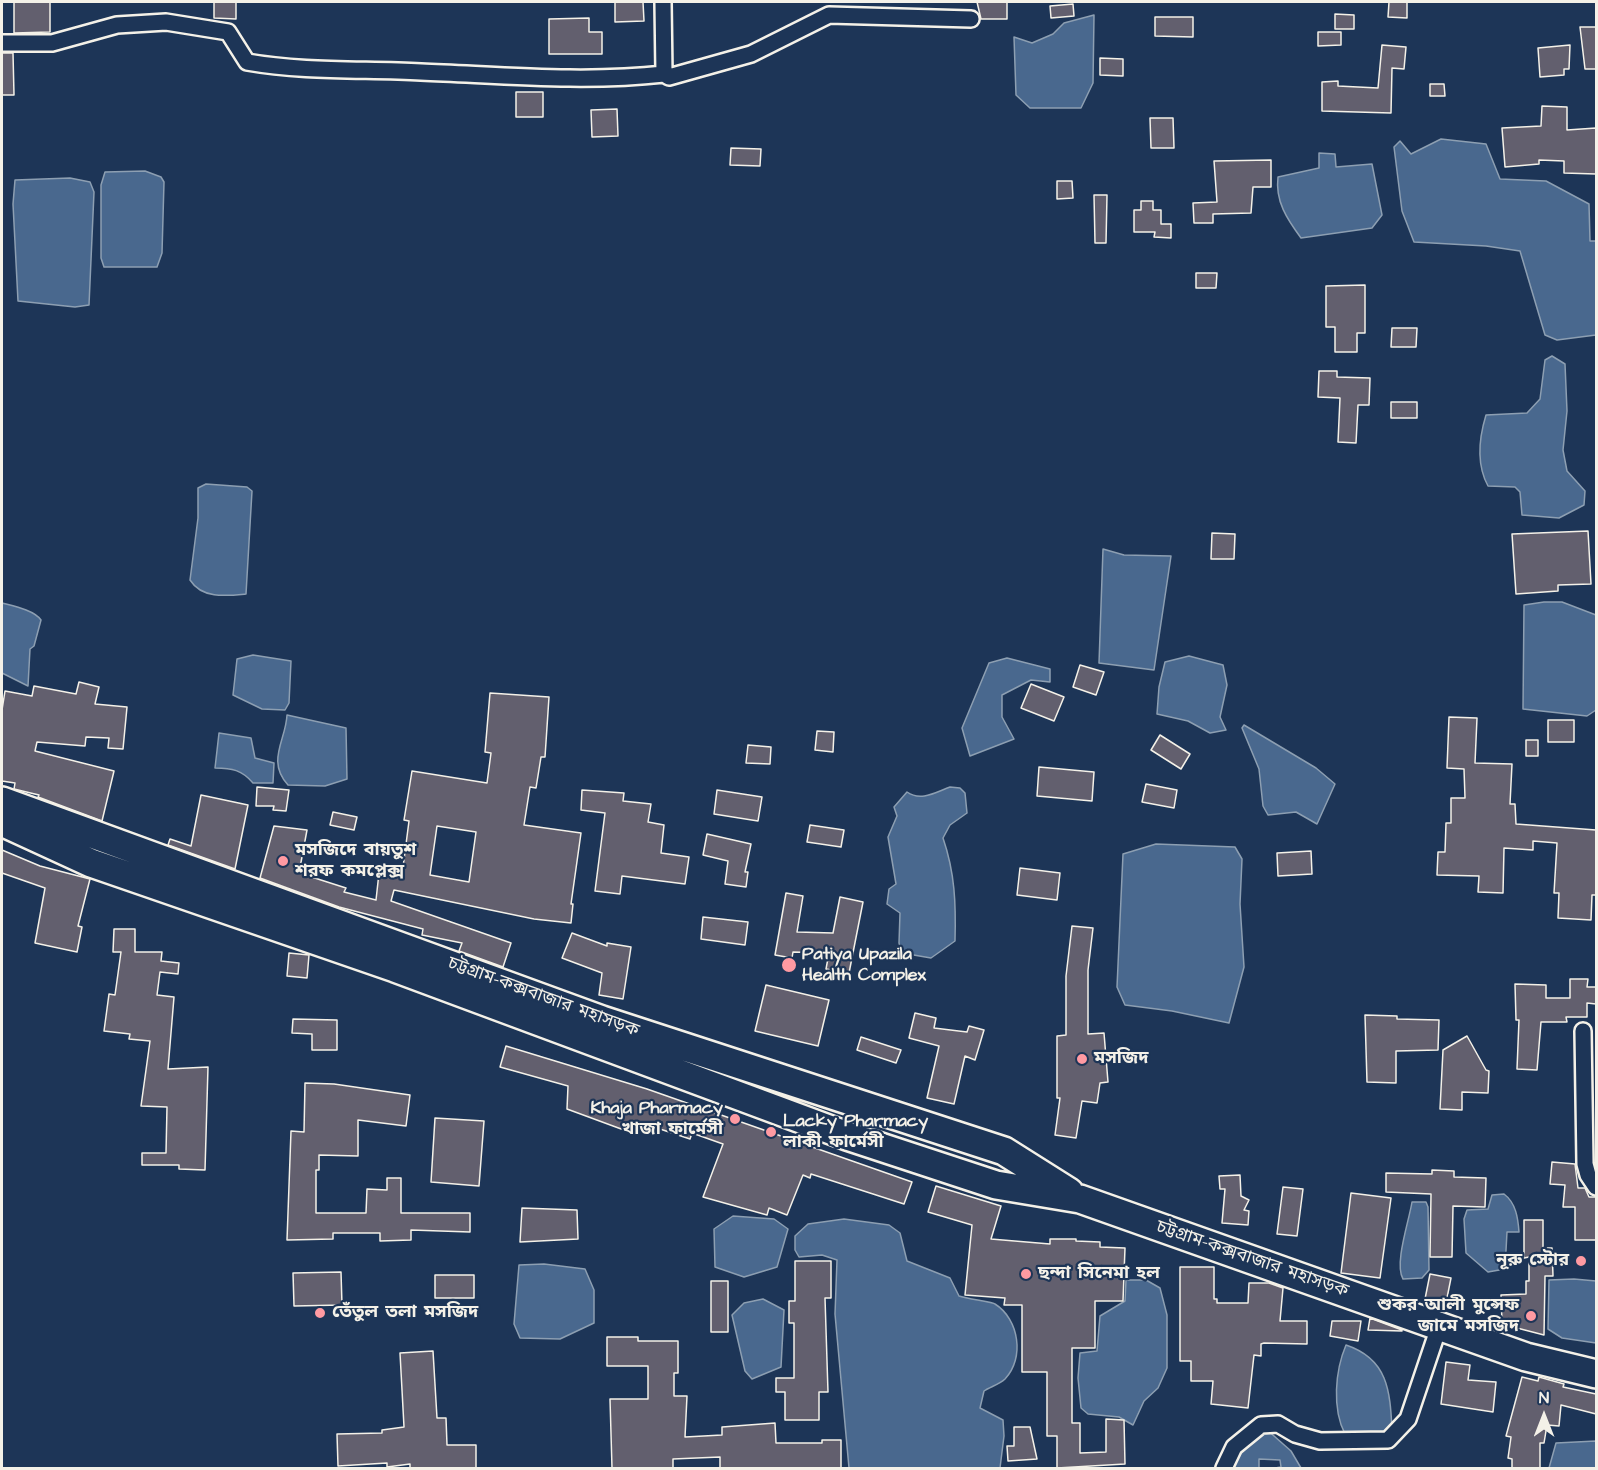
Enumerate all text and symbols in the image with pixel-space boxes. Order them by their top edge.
place label: মসজিদে বায়তুশ শরফ কমপ্লেক্স [295,840,416,882]
marker: মসজিদে বায়তুশ শরফ কমপ্লেক্স [276,854,290,868]
place label: Patiya Upazila Health Complex [802,944,926,986]
street label: চট্টগ্রাম-কক্সবাজার মহাসড়ক [444,953,642,1043]
marker: Patiya Upazila Health Complex [780,956,798,974]
place label: মসজিদ [1094,1048,1148,1070]
marker: মসজিদ [1075,1052,1089,1066]
place label: Khaja Pharmacy খাজা ফার্মেসী [591,1098,723,1140]
place label: Lacky Pharmacy লাকী ফার্মেসী [783,1111,928,1154]
marker: Khaja Pharmacy খাজা ফার্মেসী [728,1112,742,1126]
marker: Lacky Pharmacy লাকী ফার্মেসী [764,1125,778,1139]
street label: চট্টগ্রাম-কক্সবাজার মহাসড়ক [1153,1217,1351,1303]
place label: নূরু স্টোর [1496,1250,1569,1272]
marker: নূরু স্টোর [1574,1254,1588,1268]
place label: ছন্দা সিনেমা হল [1038,1263,1160,1285]
marker: ছন্দা সিনেমা হল [1019,1267,1033,1281]
place label: শুকর আলী মুন্সেফ জামে মসজিদ [1377,1295,1519,1338]
place label: তেঁতুল তলা মসজিদ [332,1302,478,1324]
marker: তেঁতুল তলা মসজিদ [313,1306,327,1320]
marker: শুকর আলী মুন্সেফ জামে মসজিদ [1524,1309,1538,1323]
north arrow [1514,1386,1574,1446]
text: N [1539,1387,1549,1409]

